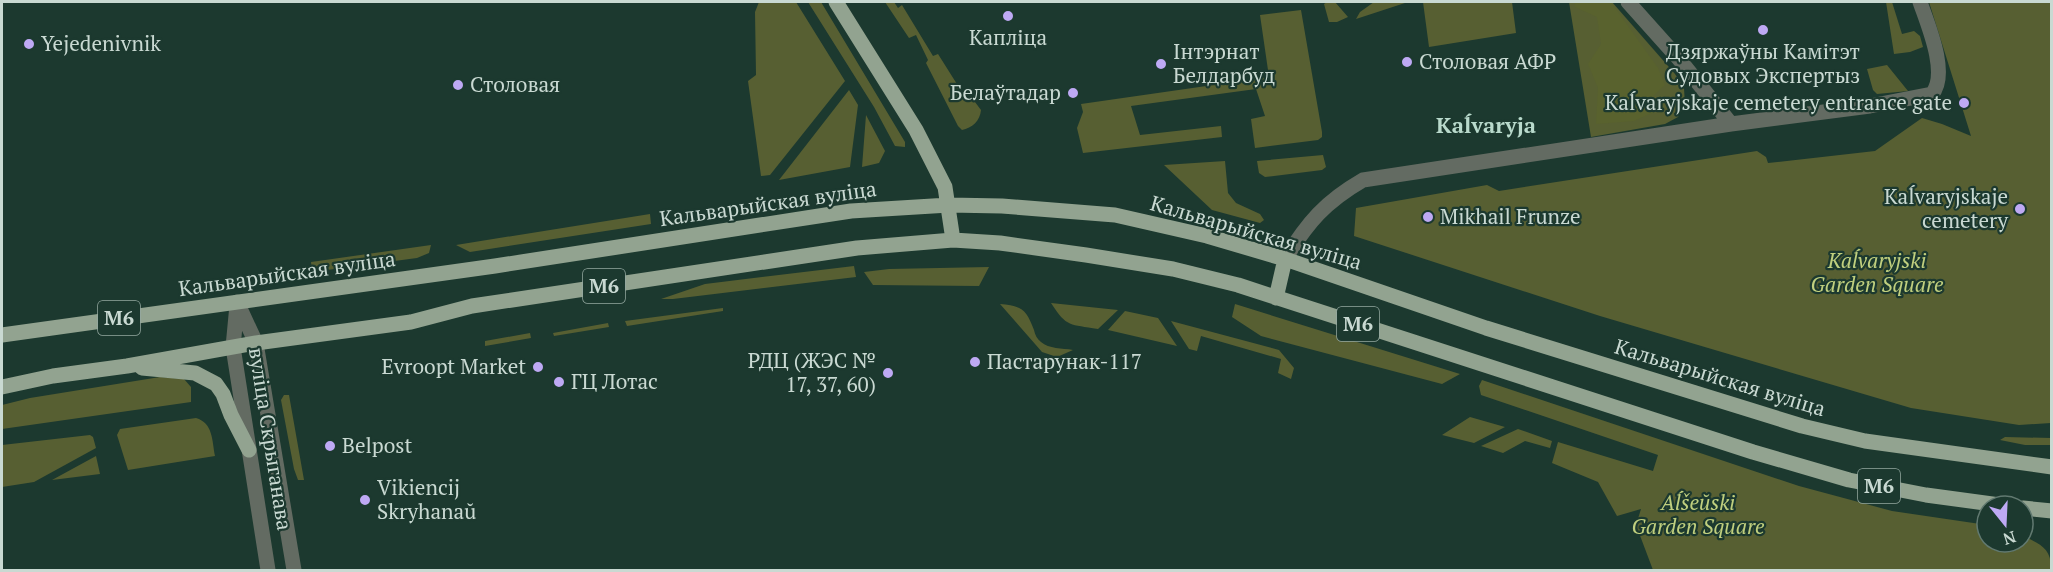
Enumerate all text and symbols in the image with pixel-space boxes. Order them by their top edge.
marker: Капліца [1001,9,1015,23]
place label: Капліца [969,23,1048,51]
marker: Дзяржаўны Камітэт Судовых Экспертыз [1756,23,1770,37]
place label: Yejedenivnik [41,29,161,57]
marker: Yejedenivnik [22,37,36,51]
place label: Інтэрнат Белдарбуд [1173,37,1275,89]
place label: Дзяржаўны Камітэт Судовых Экспертыз [1666,37,1860,89]
place label: Столовая АФР [1419,47,1556,75]
marker: Столовая АФР [1400,55,1414,69]
marker: Інтэрнат Белдарбуд [1154,57,1168,71]
place label: Столовая [470,70,560,98]
marker: Столовая [451,78,465,92]
place label: Белаўтадар [950,78,1061,106]
marker: Белаўтадар [1066,86,1080,100]
place label: Kaĺvaryjskaje cemetery entrance gate [1605,88,1952,116]
marker: Kaĺvaryjskaje cemetery entrance gate [1957,96,1971,110]
district label: Kaĺvaryja [1436,110,1536,139]
street label: Кальварыйская вуліца [658,174,879,232]
place label: Kaĺvaryjskaje cemetery [1884,182,2008,234]
street label: Кальварыйская вуліца [1147,188,1366,276]
place label: Mikhail Frunze [1440,202,1581,230]
marker: Kaĺvaryjskaje cemetery [2013,202,2027,216]
marker: Mikhail Frunze [1421,210,1435,224]
street label: Кальварыйская вуліца [177,244,398,302]
park label: Kaĺvaryjski Garden Square [1810,246,1944,298]
road number: М6 [583,269,625,303]
road number: М6 [98,301,140,335]
road number: М6 [1337,307,1379,341]
street label: Кальварыйская вуліца [1612,332,1829,423]
street label: вуліца Скрыганава [243,345,299,533]
place label: РДЦ (ЖЭС № 17, 37, 60) [748,346,876,398]
place label: Пастарунак-117 [987,347,1142,375]
place label: Evroopt Market [381,352,526,380]
marker: Пастарунак-117 [968,355,982,369]
marker: Evroopt Market [531,360,545,374]
marker: РДЦ (ЖЭС № 17, 37, 60) [881,366,895,380]
place label: ГЦ Лотас [571,367,658,395]
marker: ГЦ Лотас [552,375,566,389]
place label: Belpost [342,431,412,459]
marker: Belpost [323,439,337,453]
road number: М6 [1858,469,1900,503]
place label: Vikiencij Skryhanaŭ [377,473,476,525]
park label: Aĺšeŭski Garden Square [1631,488,1765,540]
marker: Vikiencij Skryhanaŭ [358,493,372,507]
north arrow [1975,494,2035,554]
text: N [2000,526,2019,551]

